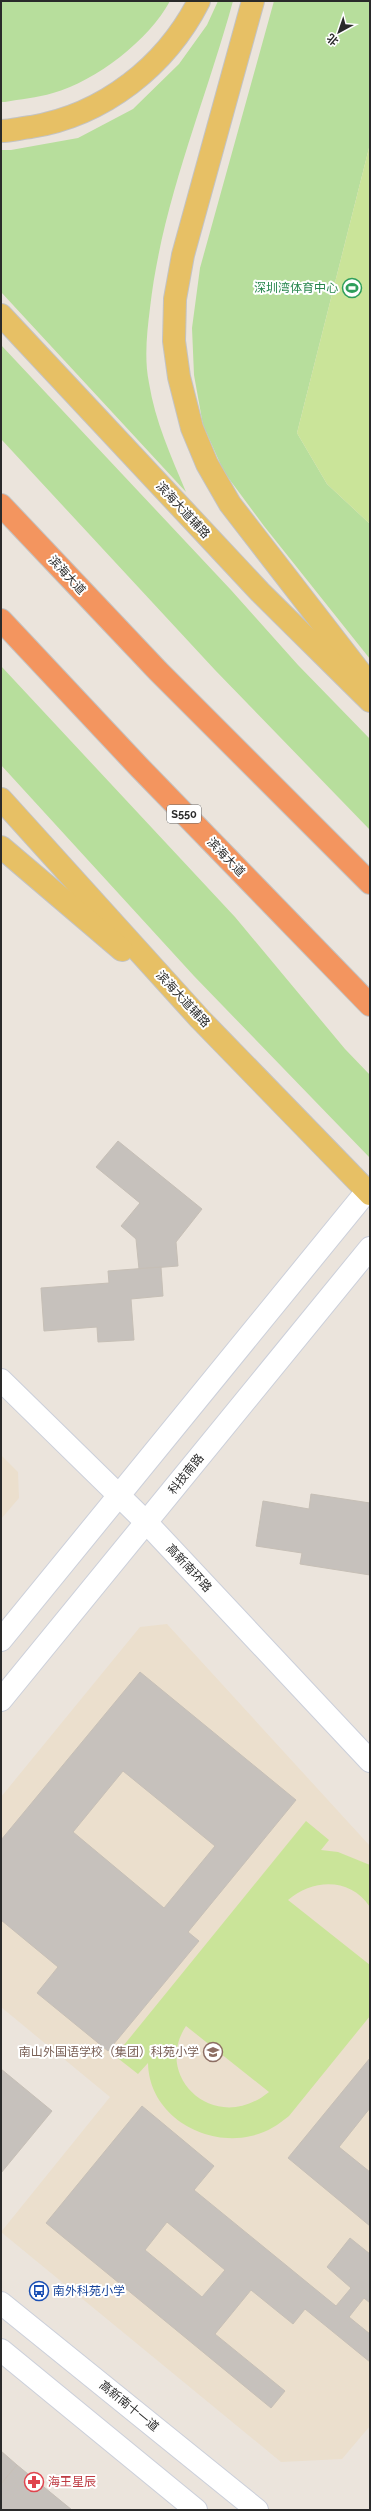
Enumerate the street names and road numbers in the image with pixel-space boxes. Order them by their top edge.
street label: 滨海大道辅路 [153,479,213,541]
street label: 滨海大道 [46,553,88,597]
road number: S550 [167,805,201,823]
street label: 滨海大道 [204,835,248,879]
street label: 滨海大道辅路 [153,968,213,1030]
street label: 科技南路 [165,1451,207,1497]
street label: 高新南环路 [163,1541,215,1595]
street label: 高新南十一道 [97,2378,161,2434]

